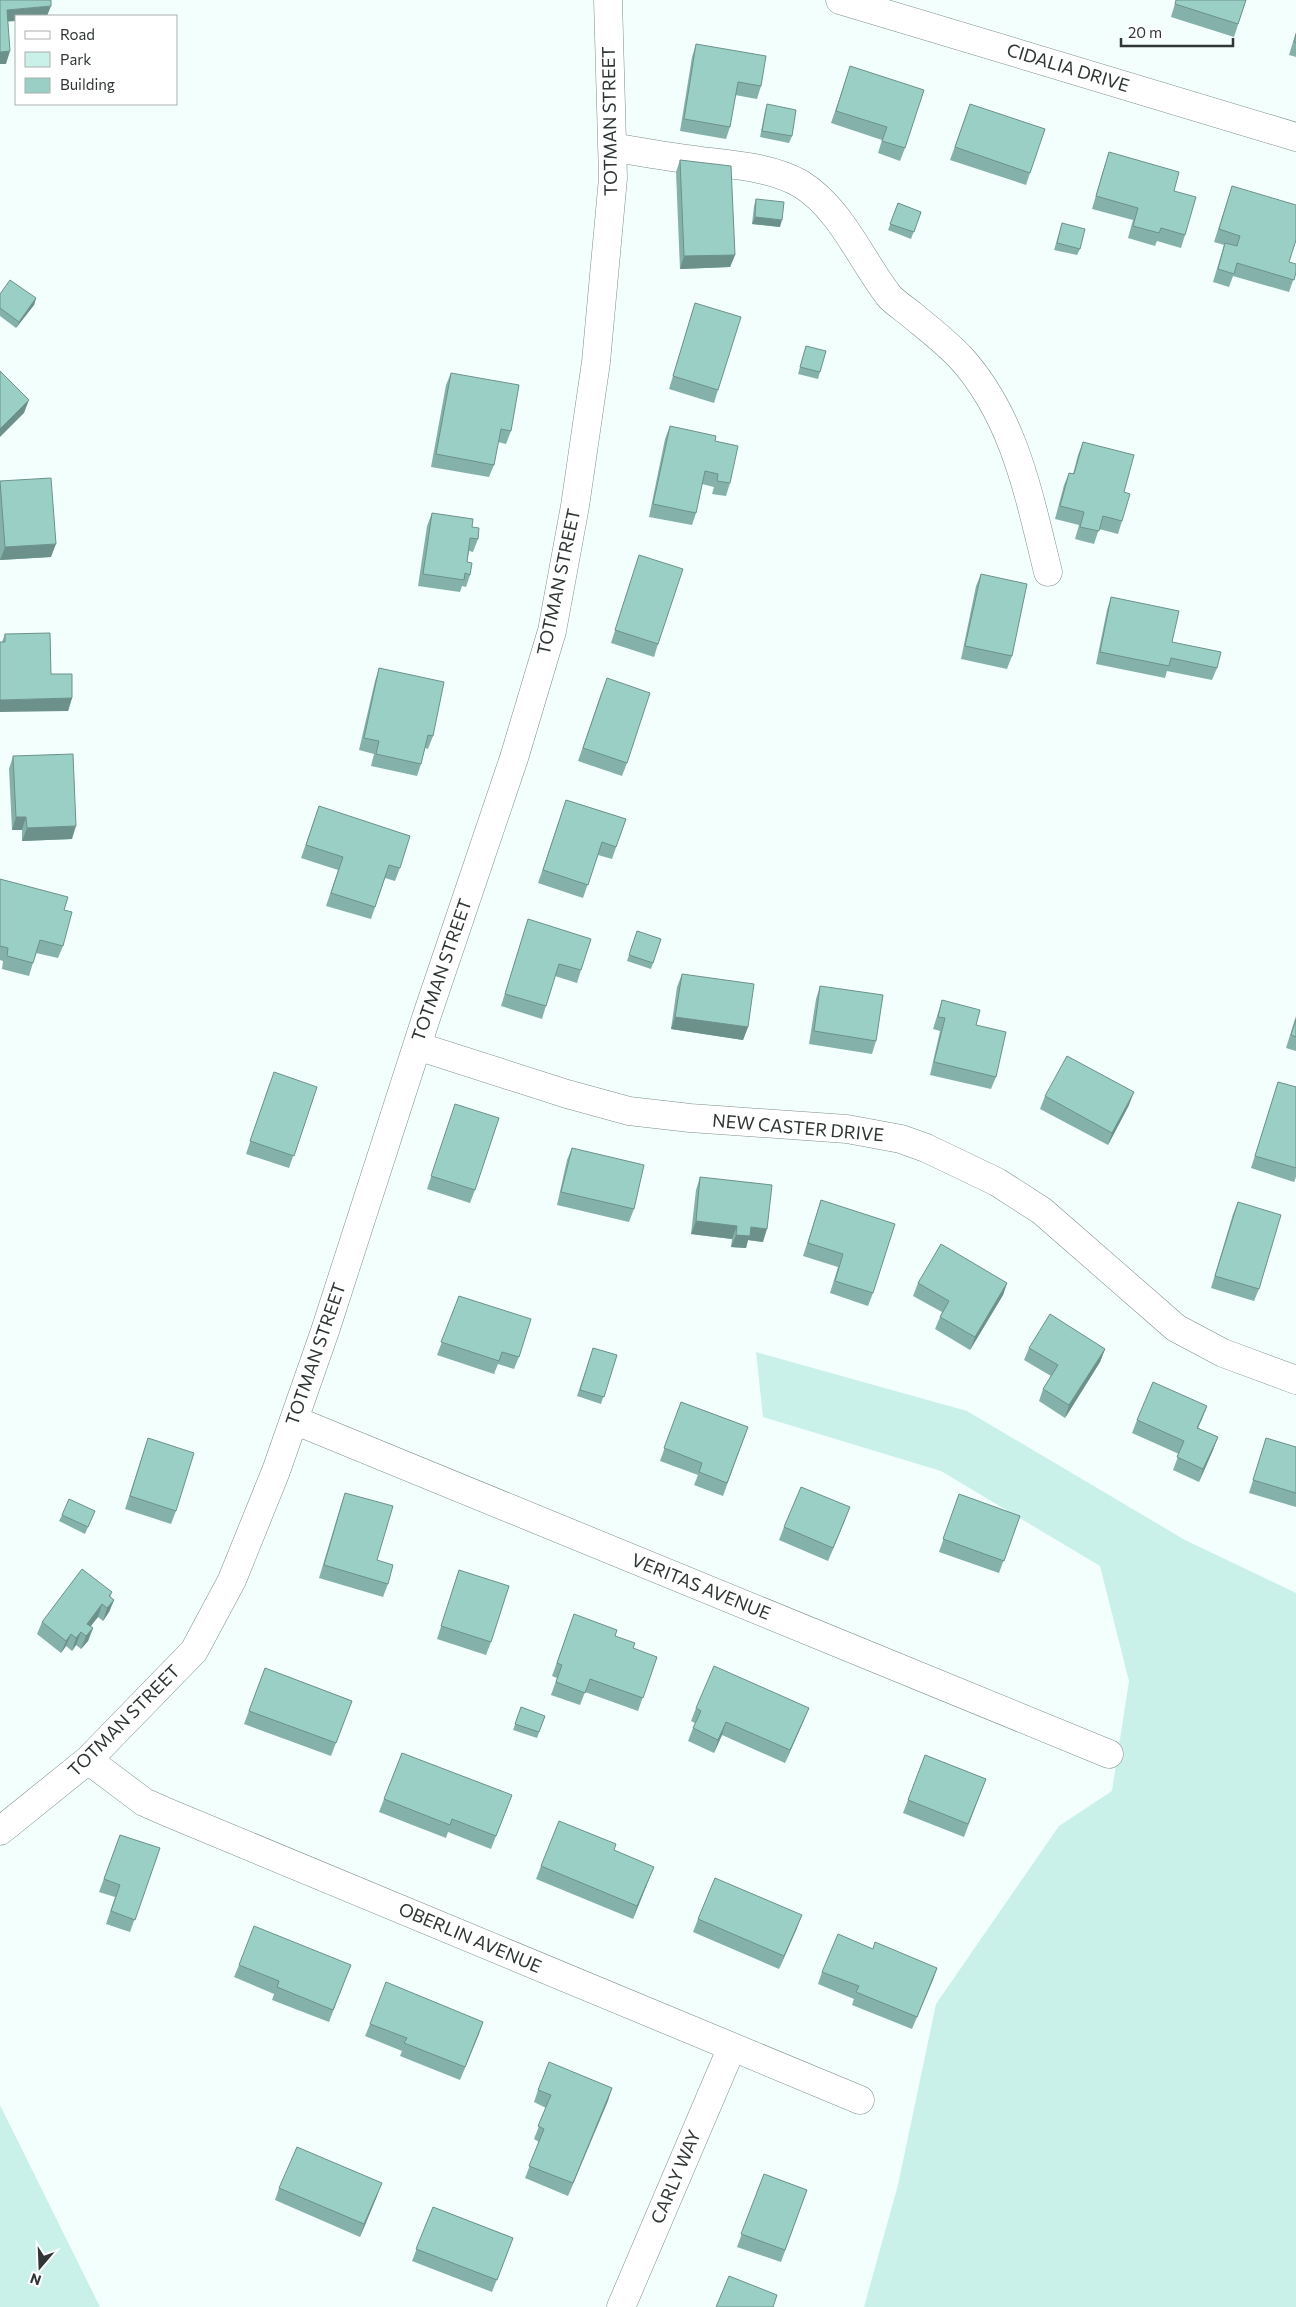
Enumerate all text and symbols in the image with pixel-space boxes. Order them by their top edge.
legend [15,15,178,105]
scale bar [1121,15,1234,47]
text: 20 m [1128,23,1162,41]
text: Road [60,25,95,43]
street label: CIDALIA DRIVE [1004,38,1132,96]
street label: TOTMAN STREET [597,46,621,196]
text: Park [60,50,91,68]
text: Building [60,75,115,93]
street label: TOTMAN STREET [532,506,584,657]
street label: TOTMAN STREET [406,895,476,1044]
street label: NEW CASTER DRIVE [711,1109,885,1145]
street label: TOTMAN STREET [280,1279,350,1428]
street label: VERITAS AVENUE [629,1548,774,1624]
street label: TOTMAN STREET [63,1660,184,1781]
street label: OBERLIN AVENUE [396,1897,545,1977]
street label: CARLY WAY [645,2126,705,2227]
north arrow [15,2242,65,2292]
text: N [28,2270,43,2290]

